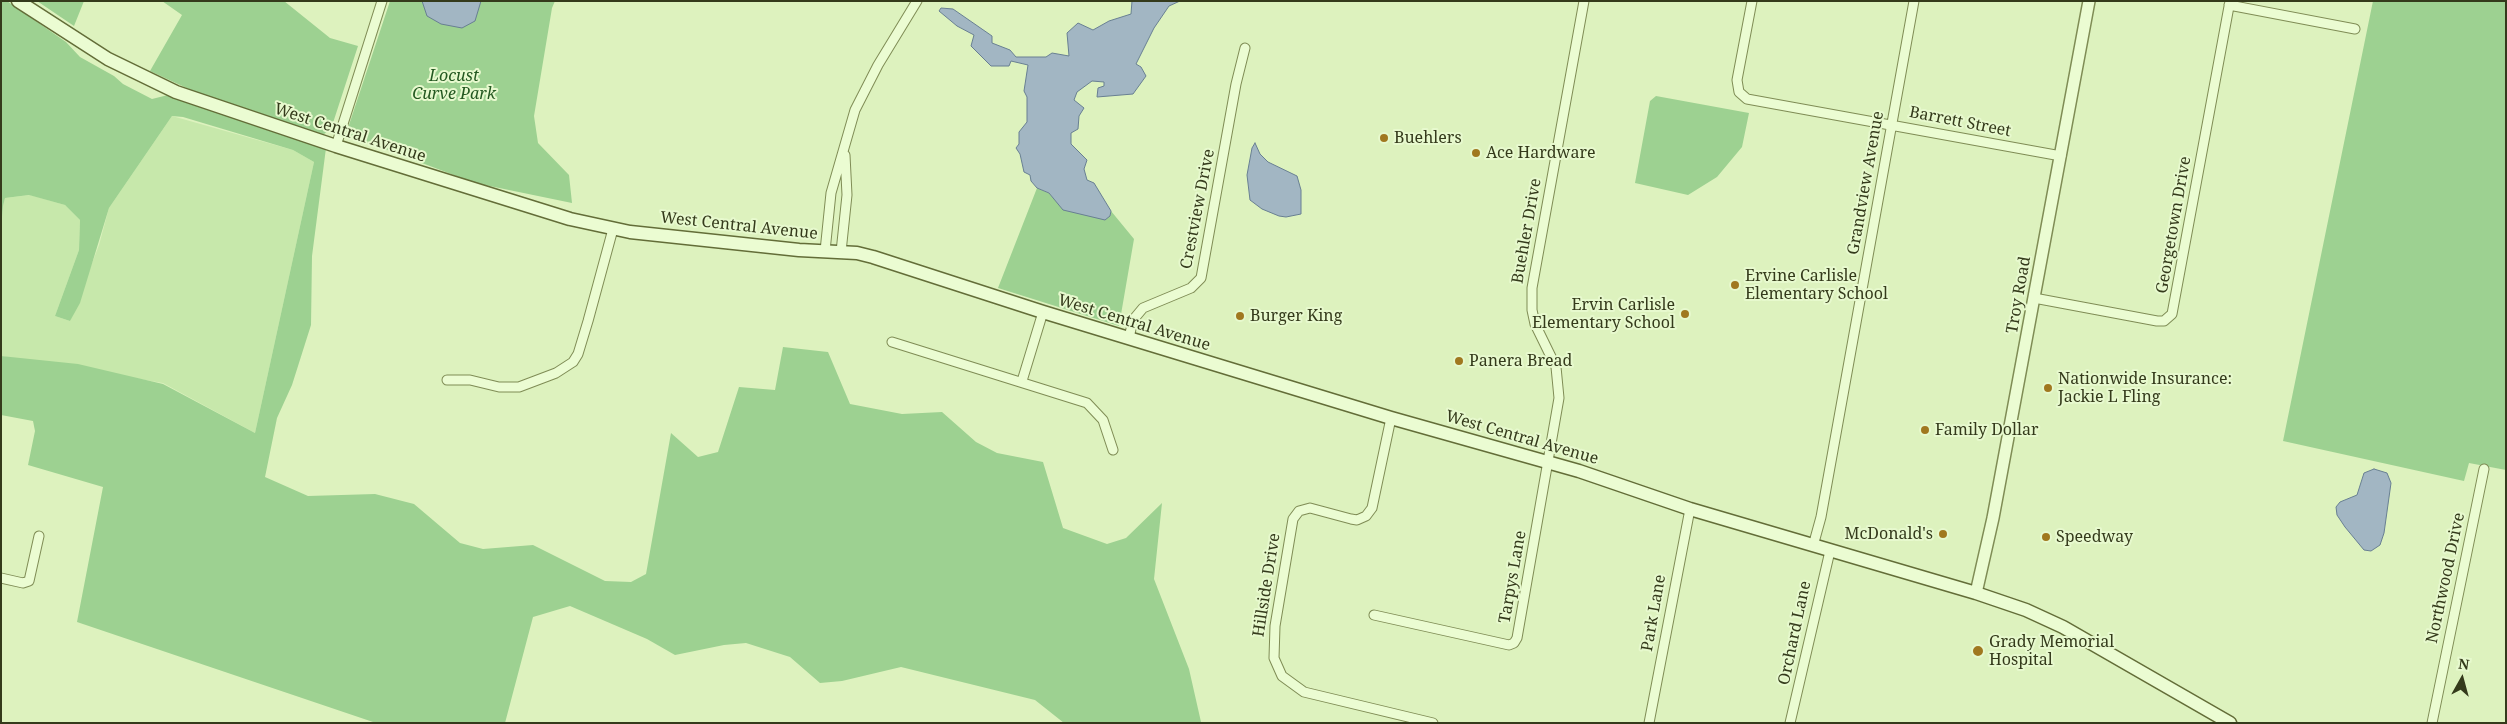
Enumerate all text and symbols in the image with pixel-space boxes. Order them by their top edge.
park label: Locust Curve Park [412,66,496,104]
street label: West Central Avenue [272,99,428,167]
street label: Barrett Street [1908,103,2012,141]
street label: Grandview Avenue [1844,110,1888,256]
place label: Buehlers [1394,128,1462,148]
marker: Buehlers [1378,132,1390,144]
place label: Ace Hardware [1486,143,1596,163]
street label: Crestview Drive [1177,147,1219,271]
marker: Ace Hardware [1470,147,1482,159]
street label: Georgetown Drive [2152,155,2196,295]
street label: Buehler Drive [1508,177,1546,285]
street label: West Central Avenue [659,208,819,244]
street label: Troy Road [2003,255,2035,335]
place label: Ervine Carlisle Elementary School [1745,266,1888,304]
marker: Ervine Carlisle Elementary School [1729,279,1741,291]
street label: West Central Avenue [1056,291,1212,355]
place label: Ervin Carlisle Elementary School [1532,295,1675,333]
place label: Burger King [1250,306,1342,326]
marker: Ervin Carlisle Elementary School [1679,308,1691,320]
marker: Burger King [1234,310,1246,322]
place label: Panera Bread [1469,351,1572,371]
marker: Panera Bread [1453,355,1465,367]
place label: Nationwide Insurance: Jackie L Fling [2058,369,2232,407]
marker: Nationwide Insurance: Jackie L Fling [2042,382,2054,394]
street label: West Central Avenue [1443,407,1601,469]
place label: Family Dollar [1935,420,2039,440]
marker: Family Dollar [1919,424,1931,436]
street label: Northwood Drive [2423,511,2469,645]
place label: McDonald's [1844,524,1933,544]
place label: Speedway [2056,527,2133,547]
marker: McDonald's [1937,528,1949,540]
street label: Tarpys Lane [1495,529,1531,625]
marker: Speedway [2040,531,2052,543]
street label: Hillside Drive [1249,532,1285,638]
street label: Park Lane [1638,573,1670,653]
street label: Orchard Lane [1775,579,1815,687]
place label: Grady Memorial Hospital [1989,632,2114,670]
marker: Grady Memorial Hospital [1971,644,1985,658]
north arrow [2437,654,2487,704]
text: N [2457,654,2471,674]

